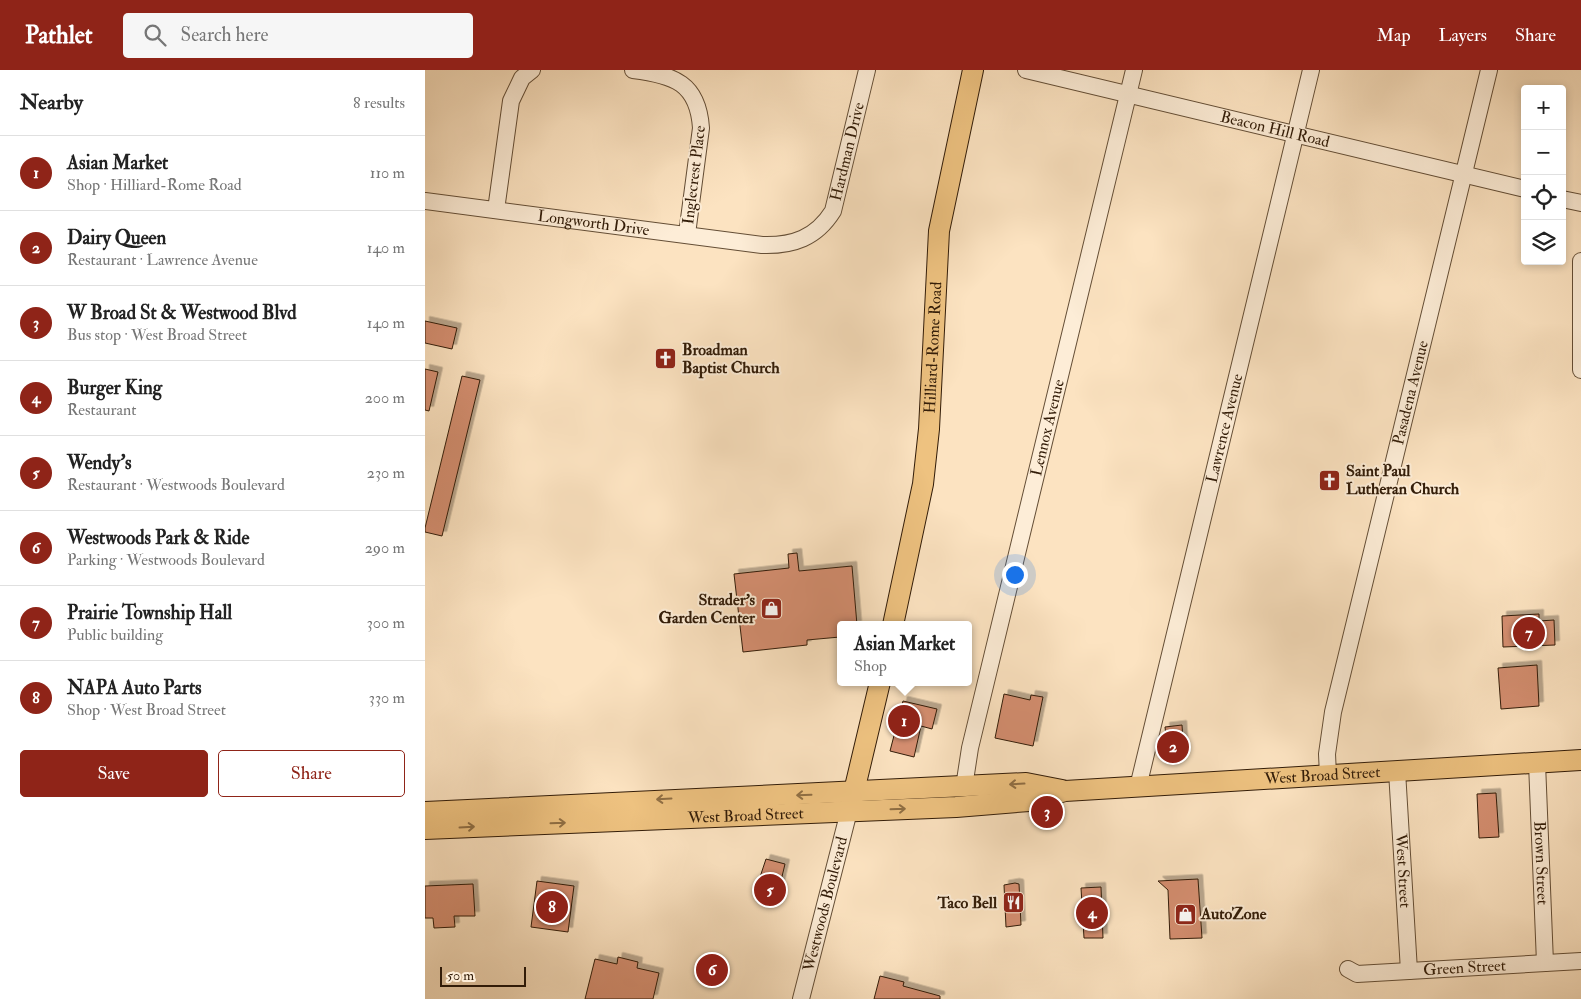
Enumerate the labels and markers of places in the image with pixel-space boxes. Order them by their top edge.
place label: Broadman Baptist Church [682,340,780,379]
church icon: Broadman Baptist Church [654,347,678,371]
place label: Saint Paul Lutheran Church [1346,461,1460,499]
church icon: Saint Paul Lutheran Church [1318,468,1342,492]
place label: Strader's Garden Center [659,590,756,628]
shop icon: Strader's Garden Center [759,597,783,621]
pin: 7 [1513,614,1545,652]
pin: 1 [888,702,920,740]
pin: 2 [1157,728,1189,766]
pin: 3 [1031,793,1063,831]
pin: 5 [754,871,786,909]
pin: 8 [536,888,568,926]
restaurant icon: Taco Bell [1001,891,1025,915]
place label: Taco Bell [936,893,998,913]
pin: 4 [1076,894,1108,932]
shop icon: AutoZone [1173,902,1197,926]
place label: AutoZone [1200,904,1267,924]
pin: 6 [696,951,728,989]

